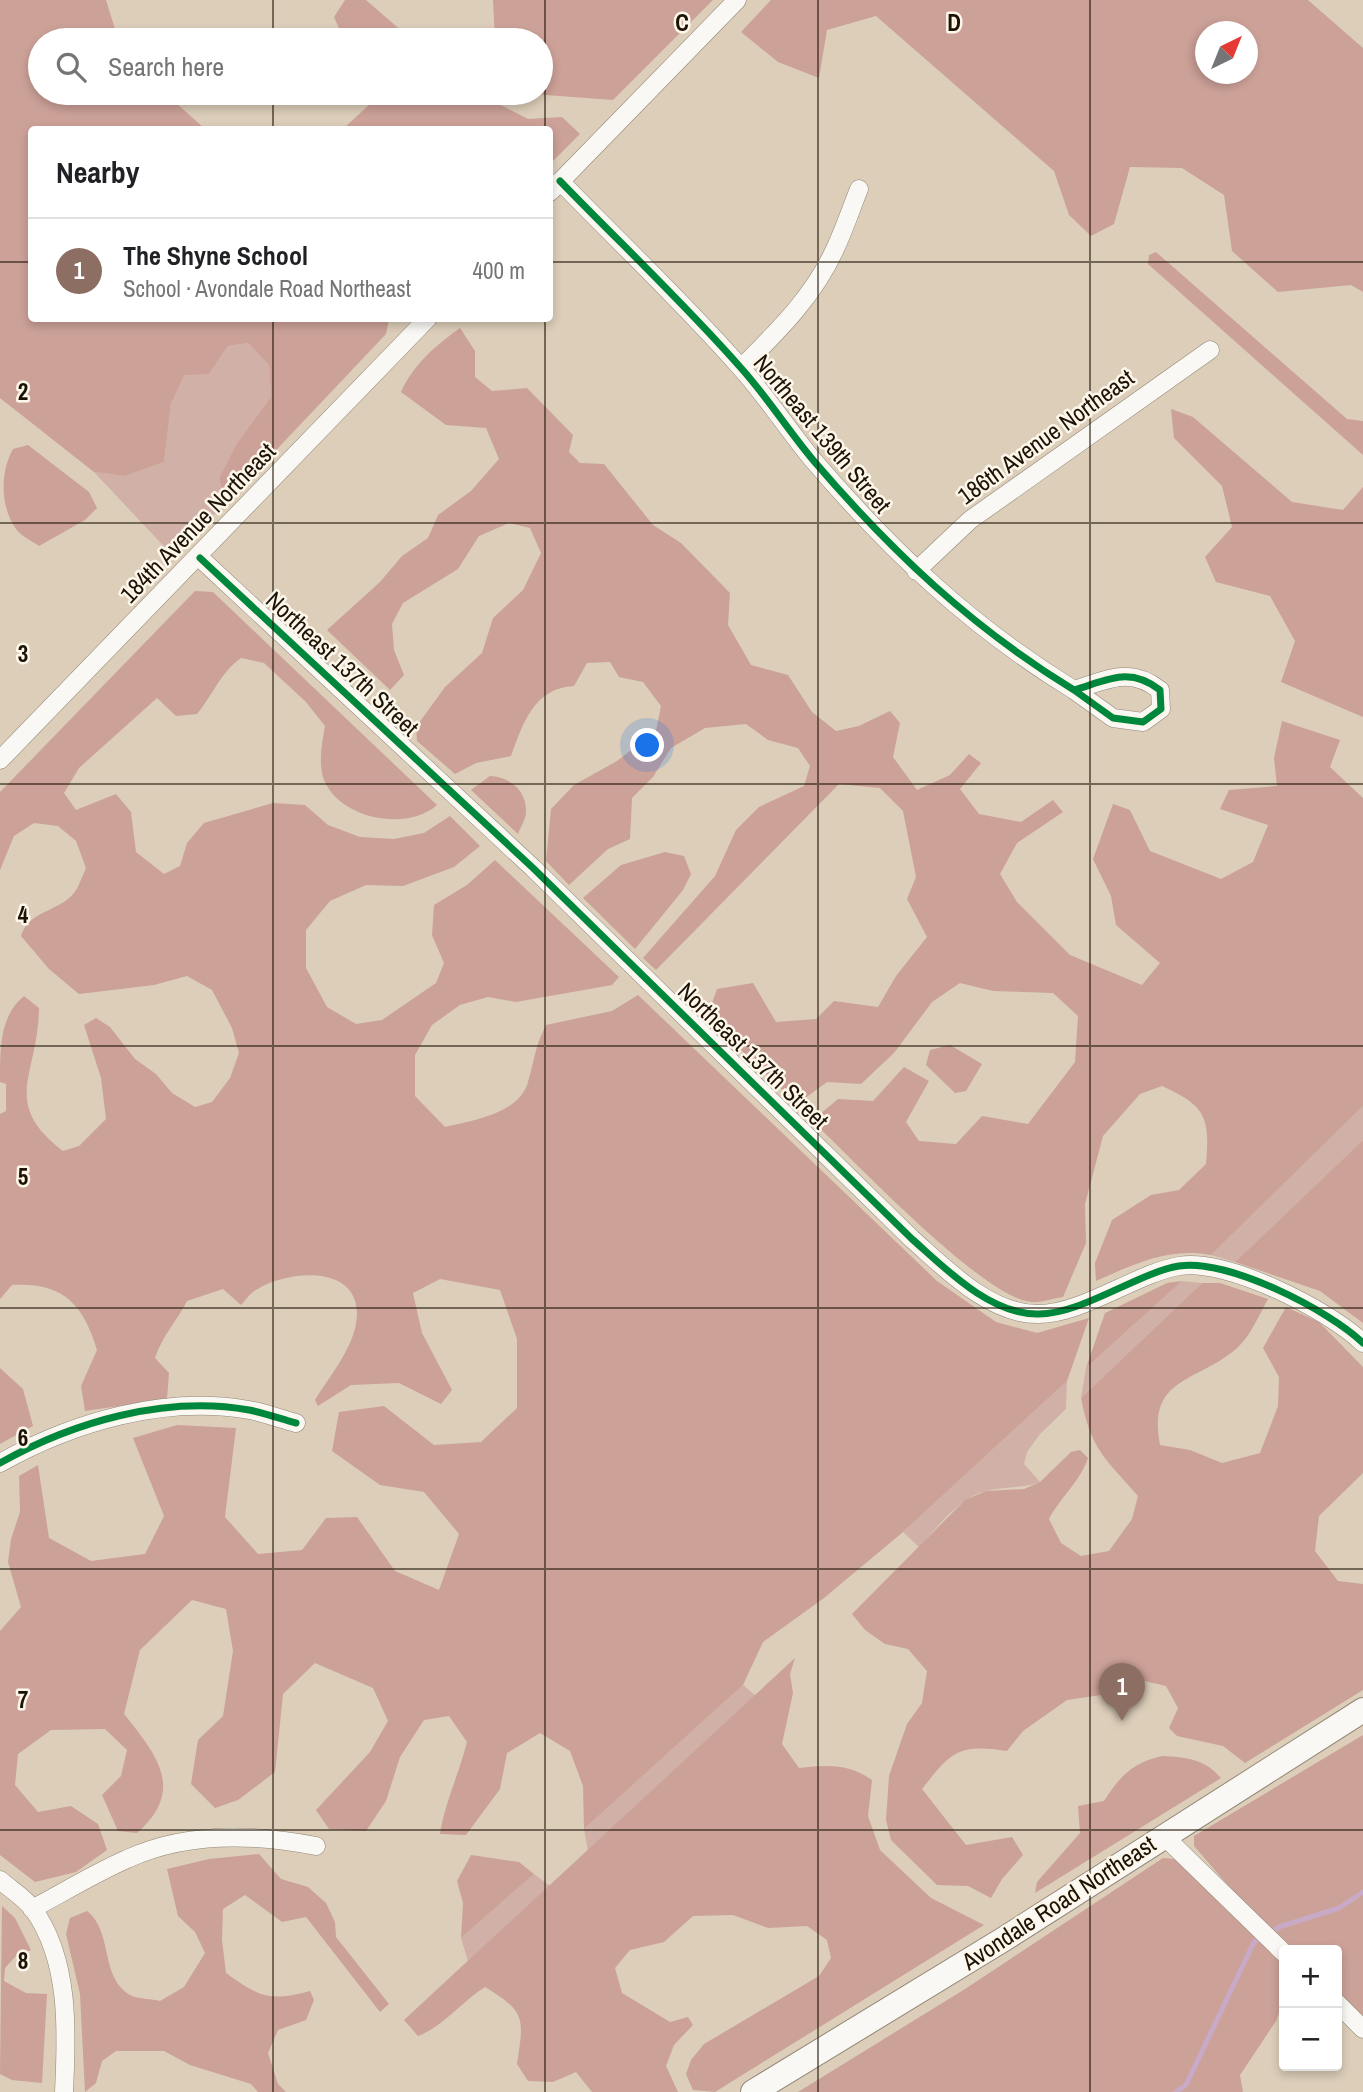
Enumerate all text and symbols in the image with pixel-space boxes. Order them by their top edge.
text: C [675,7,689,38]
text: D [947,7,961,38]
north arrow [1195,21,1258,84]
search box [28,28,553,105]
icon: search [52,48,90,86]
text: Search here [108,49,224,84]
text: Nearby [56,152,139,192]
text: The Shyne School [123,238,308,273]
text: 1 [74,255,84,286]
text: 400 m [473,255,525,286]
text: School · Avondale Road Northeast [123,273,411,304]
street label: Northeast 139th Street [747,347,899,520]
street label: 186th Avenue Northeast [951,361,1141,511]
text: 2 [18,376,28,407]
street label: 184th Avenue Northeast [113,435,282,609]
street label: Northeast 137th Street [259,584,426,743]
text: 3 [18,638,28,669]
your location [630,728,664,762]
text: 4 [18,899,29,930]
street label: Northeast 137th Street [671,975,836,1136]
text: 5 [18,1161,28,1192]
text: 6 [18,1422,28,1453]
pin: 1 [1099,1663,1145,1721]
text: 7 [18,1684,28,1715]
street label: Avondale Road Northeast [955,1827,1162,1977]
text: 8 [18,1945,28,1976]
map controls [1279,1945,1342,2071]
button: + [1279,1945,1342,2008]
button: − [1279,2008,1342,2071]

